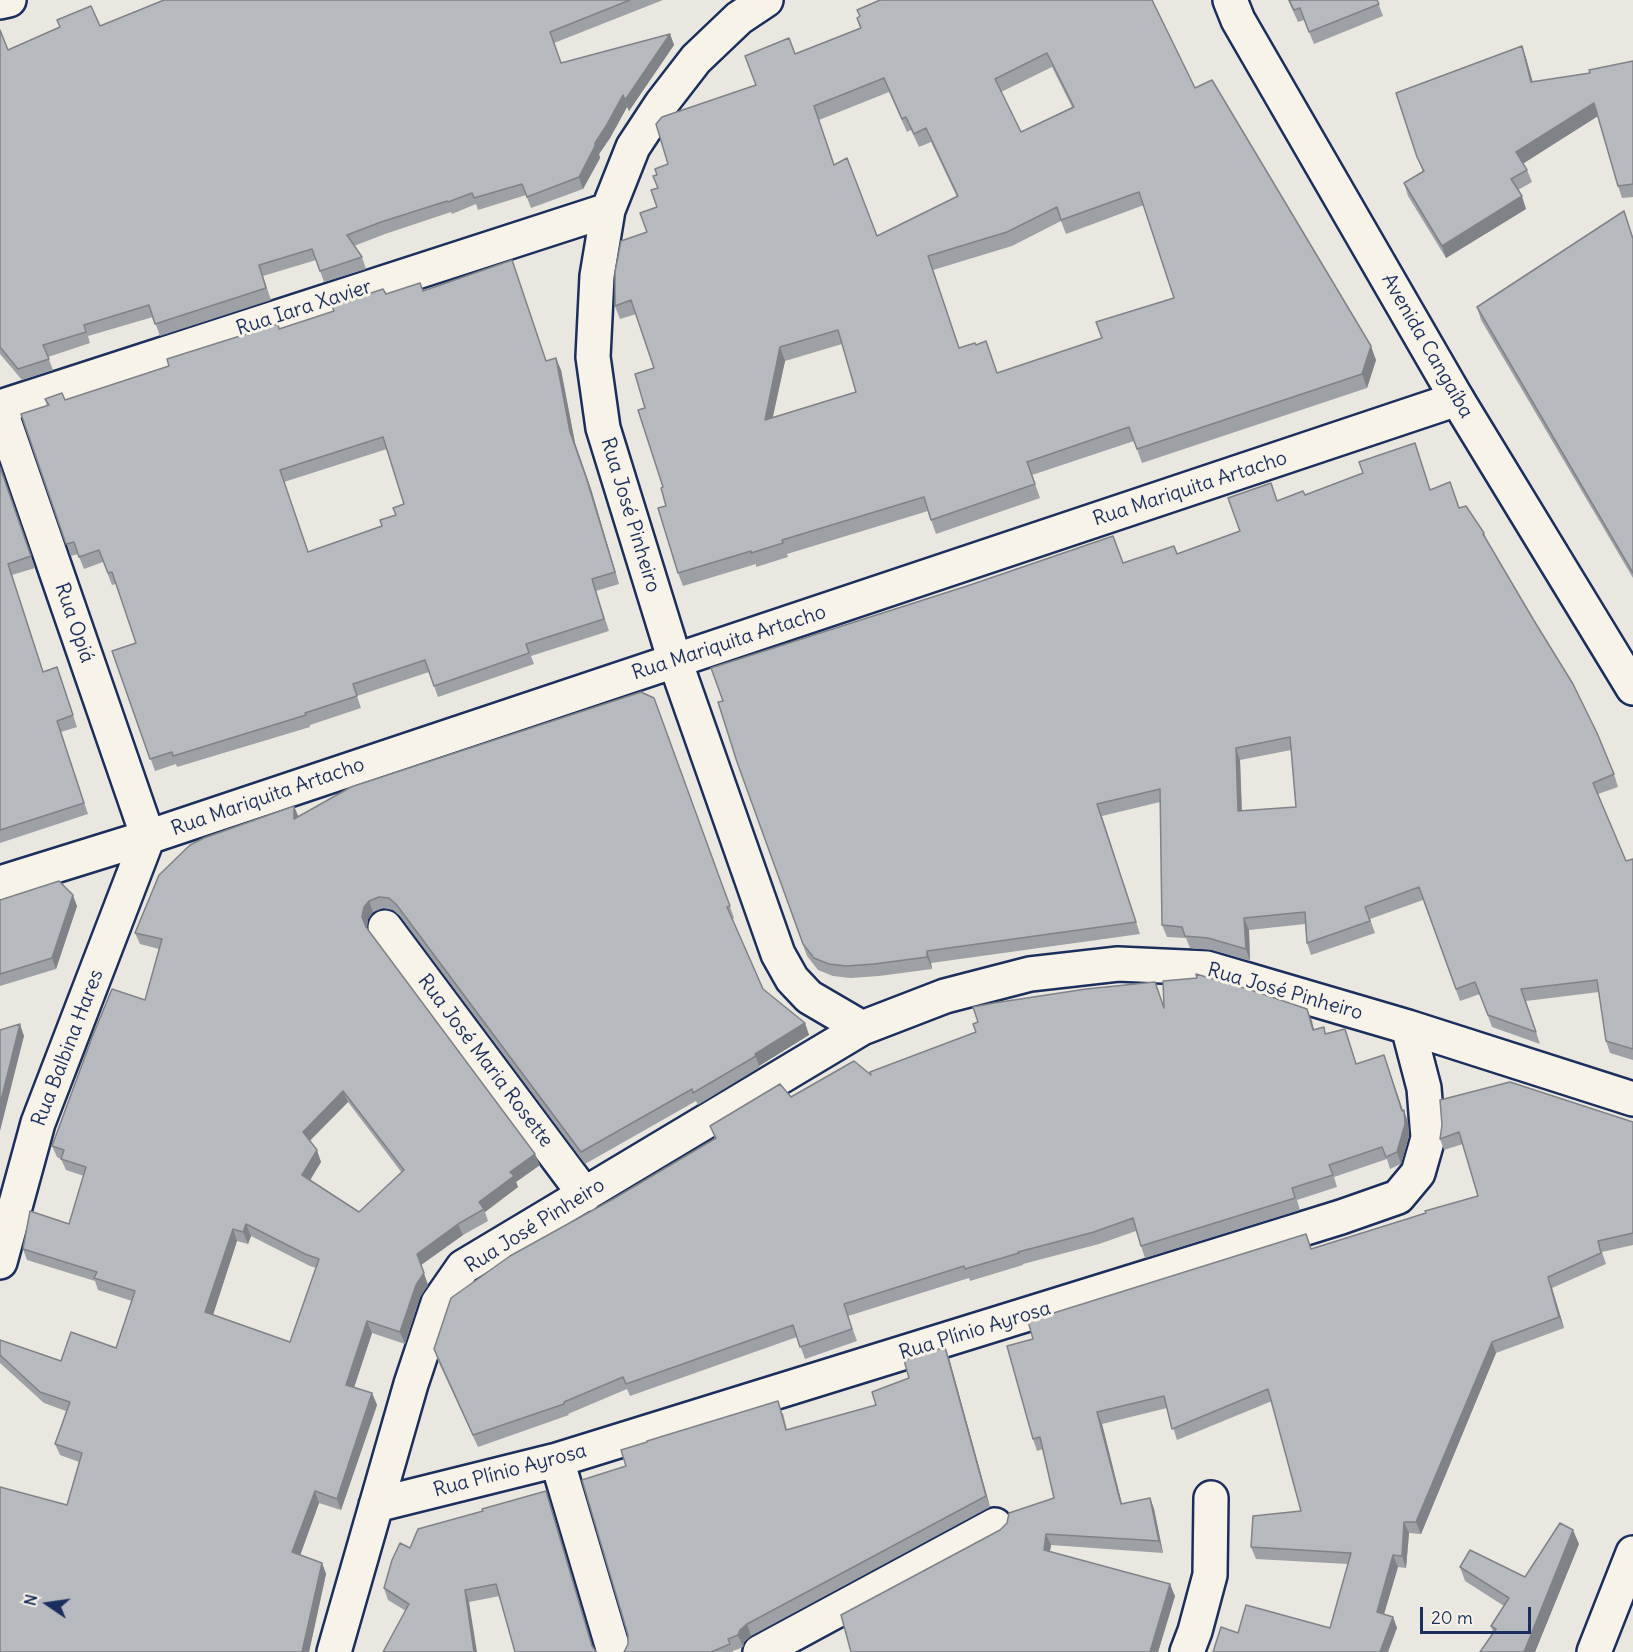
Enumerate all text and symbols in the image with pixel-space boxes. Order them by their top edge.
street label: Avenida Cangaíba [1376,270,1478,422]
street label: Rua Iara Xavier [233,275,375,341]
street label: Rua José Pinheiro [595,435,665,595]
street label: Rua Mariquita Artacho [1090,446,1290,532]
street label: Rua Opiá [49,580,99,666]
street label: Rua Mariquita Artacho [629,600,829,686]
street label: Rua Mariquita Artacho [168,753,368,841]
street label: Rua José Pinheiro [1205,958,1365,1026]
street label: Rua Balbina Hares [27,966,109,1130]
street label: Rua José Maria Rosette [412,970,558,1152]
street label: Rua José Pinheiro [461,1173,609,1279]
street label: Rua Plínio Ayrosa [896,1297,1054,1365]
street label: Rua Plínio Ayrosa [431,1439,589,1503]
north arrow [18,1574,78,1634]
text: N [19,1592,41,1608]
scale bar [1423,1595,1534,1633]
text: 20 m [1431,1606,1473,1629]

